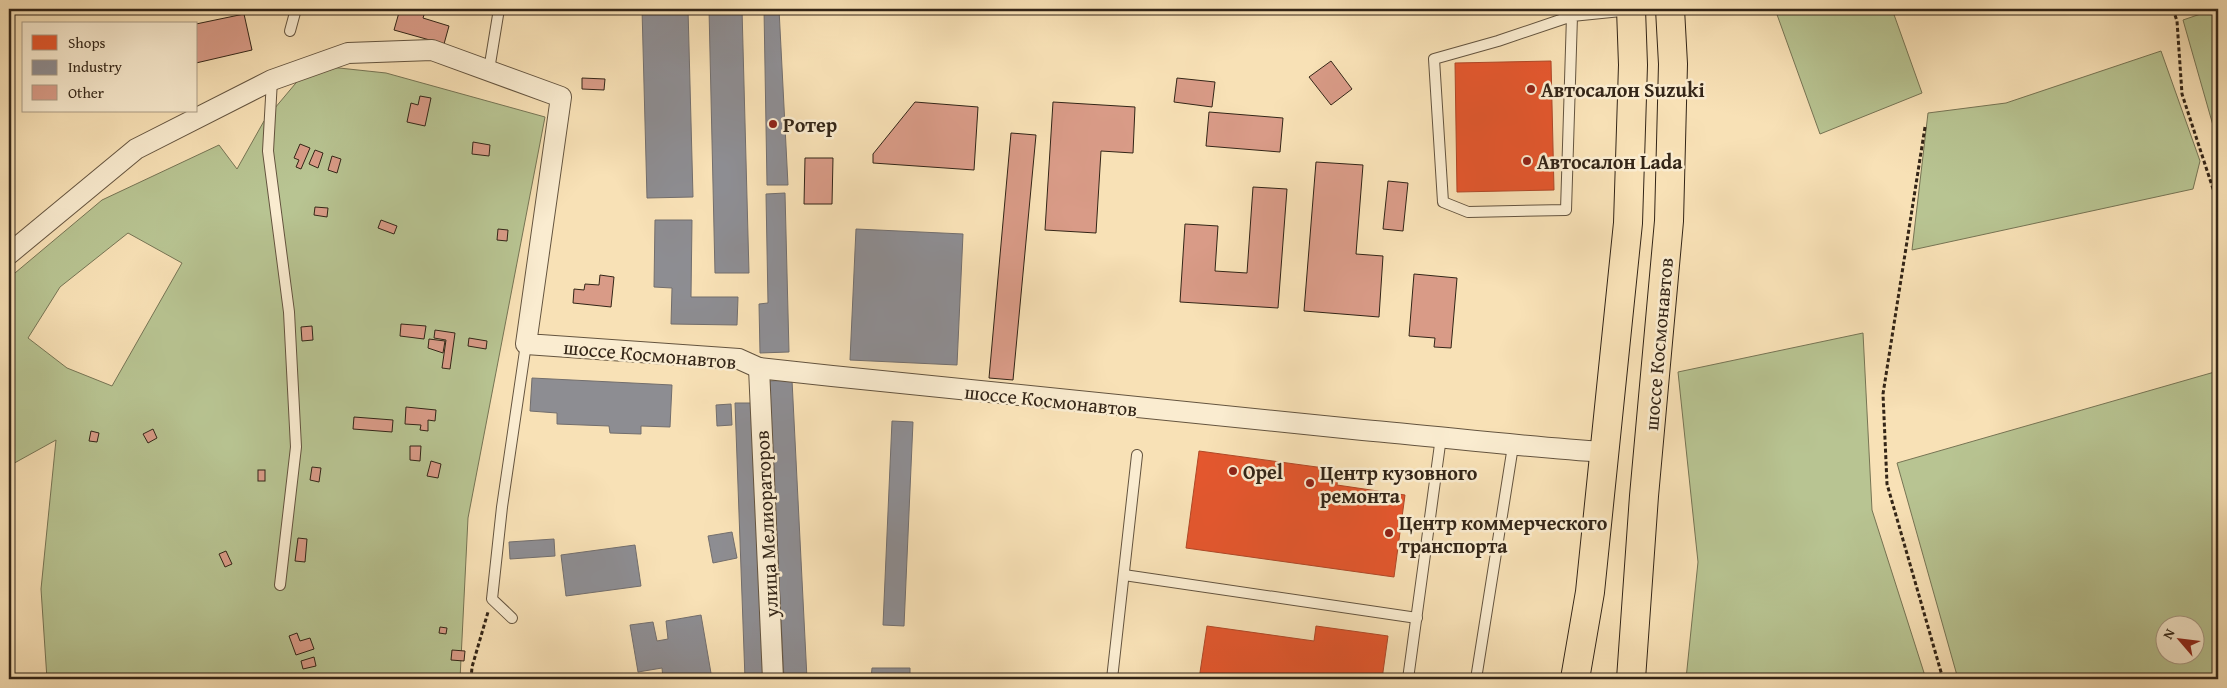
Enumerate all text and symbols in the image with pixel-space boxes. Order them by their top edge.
legend [22,22,198,112]
text: Shops [68,32,105,53]
text: Industry [68,56,123,77]
place label: Автосалон Suzuki [1541,75,1705,104]
text: Other [68,82,104,103]
marker: Автосалон Suzuki [1525,83,1537,95]
place label: Ротер [783,110,837,139]
marker: Ротер [767,118,779,130]
place label: Автосалон Lada [1537,147,1683,176]
marker: Автосалон Lada [1521,155,1533,167]
street label: шоссе Космонавтов [1636,256,1680,432]
street label: шоссе Космонавтов [562,332,738,376]
street label: шоссе Космонавтов [963,377,1139,423]
street label: улица Мелиораторов [747,430,785,619]
place label: Opel [1243,457,1283,486]
place label: Центр кузовного ремонта [1320,458,1478,510]
marker: Opel [1227,465,1239,477]
marker: Центр кузовного ремонта [1304,477,1316,489]
place label: Центр коммерческого транспорта [1399,508,1608,560]
marker: Центр коммерческого транспорта [1383,527,1395,539]
north arrow [2154,616,2204,666]
text: N [2157,625,2180,643]

